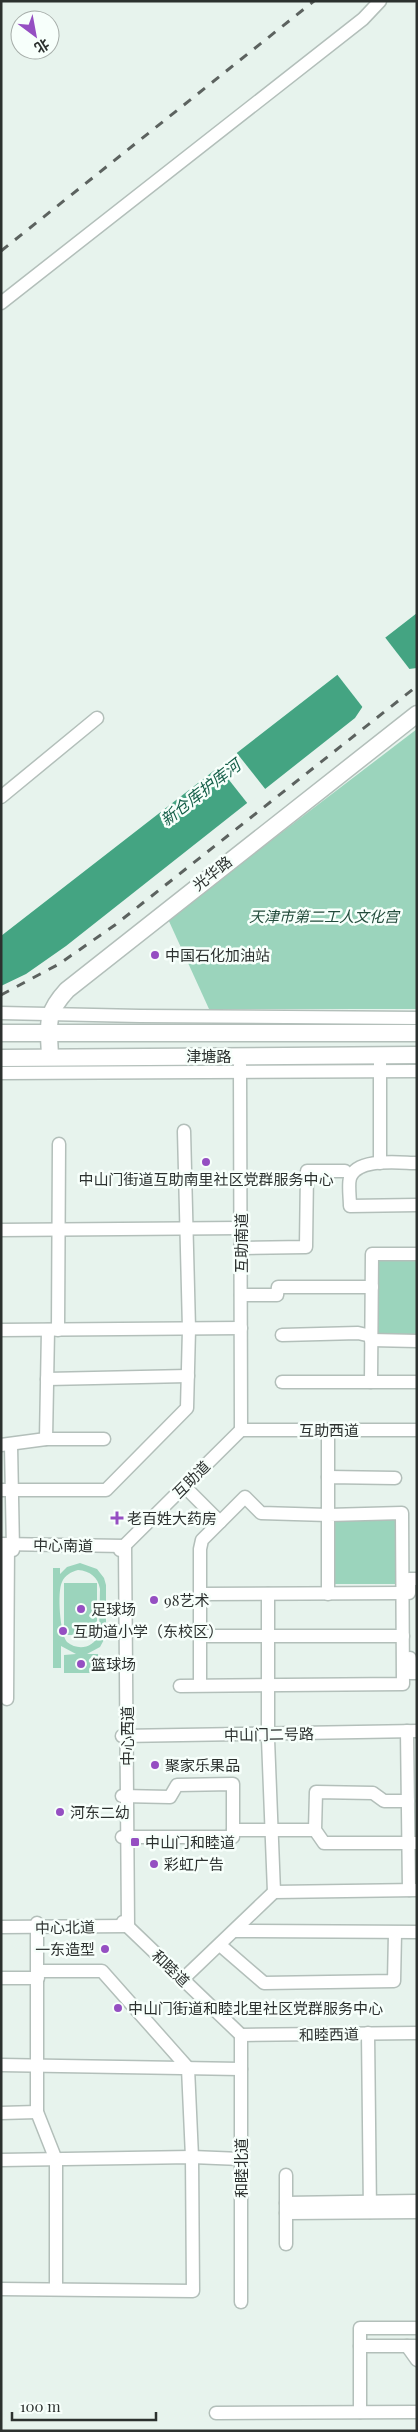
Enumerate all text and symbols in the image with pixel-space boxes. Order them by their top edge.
north arrow [10,10,60,60]
text: 北 [31,35,53,58]
water label: 新仓库护库河 [156,752,247,830]
street label: 光华路 [188,851,236,895]
park label: 天津市第二工人文化宫 [249,906,401,926]
place label: 中国石化加油站 [165,945,270,965]
marker: 中国石化加油站 [149,949,161,961]
street label: 津塘路 [186,1046,232,1066]
marker: 中山门街道互助南里社区党群服务中心 [200,1156,212,1168]
place label: 中山门街道互助南里社区党群服务中心 [78,1169,334,1189]
street label: 互助南道 [231,1213,251,1273]
street label: 互助西道 [299,1420,359,1440]
street label: 互助道 [168,1456,214,1502]
place label: 老百姓大药房 [127,1508,217,1528]
marker: 老百姓大药房 [111,1512,123,1524]
street label: 中心南道 [33,1534,93,1556]
place label: 98艺术 [164,1590,209,1610]
marker: 98艺术 [148,1594,160,1606]
place label: 足球场 [91,1599,136,1619]
marker: 足球场 [75,1603,87,1615]
place label: 互助道小学（东校区） [73,1621,223,1641]
marker: 互助道小学（东校区） [57,1625,69,1637]
place label: 篮球场 [91,1654,136,1674]
marker: 篮球场 [75,1658,87,1670]
street label: 中心西道 [117,1706,137,1766]
street label: 中山门二号路 [224,1723,314,1745]
place label: 聚家乐果品 [165,1755,240,1775]
marker: 聚家乐果品 [149,1759,161,1771]
place label: 河东二幼 [70,1802,130,1822]
marker: 河东二幼 [54,1806,66,1818]
place label: 中山门和睦道 [145,1832,235,1852]
marker: 中山门和睦道 [129,1836,141,1848]
place label: 彩虹广告 [164,1854,224,1874]
marker: 彩虹广告 [148,1858,160,1870]
street label: 中心北道 [35,1916,95,1938]
place label: 一东造型 [35,1939,95,1959]
marker: 一东造型 [99,1943,111,1955]
street label: 和睦道 [148,1945,194,1991]
place label: 中山门街道和睦北里社区党群服务中心 [128,1998,383,2018]
marker: 中山门街道和睦北里社区党群服务中心 [112,2002,124,2014]
street label: 和睦西道 [299,2023,359,2045]
street label: 和睦北道 [231,2138,251,2198]
scale bar [12,2390,156,2422]
text: 100 m [20,2396,61,2416]

